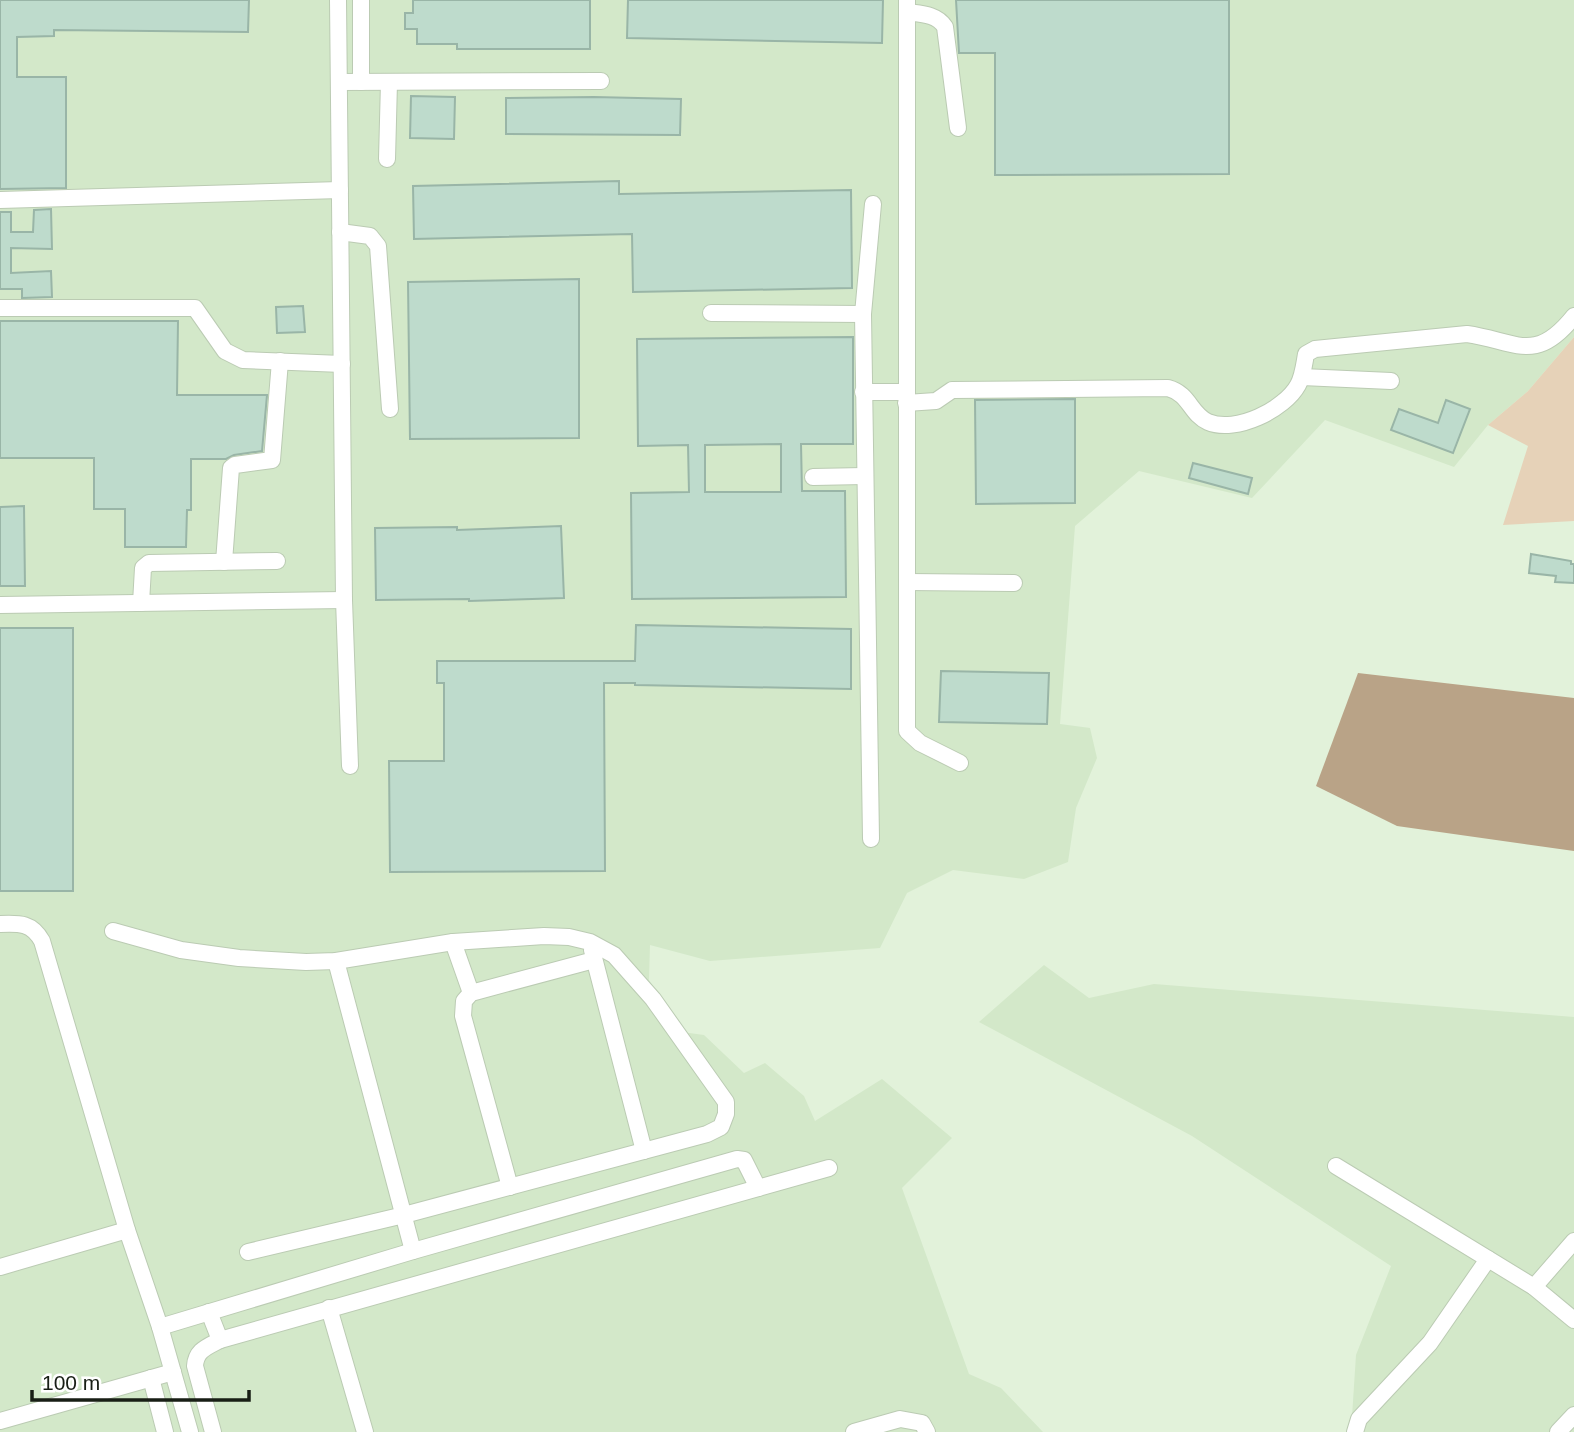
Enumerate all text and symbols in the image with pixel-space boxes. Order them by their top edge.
scale bar [32,1358,248,1402]
text: 100 m [42,1371,100,1394]

